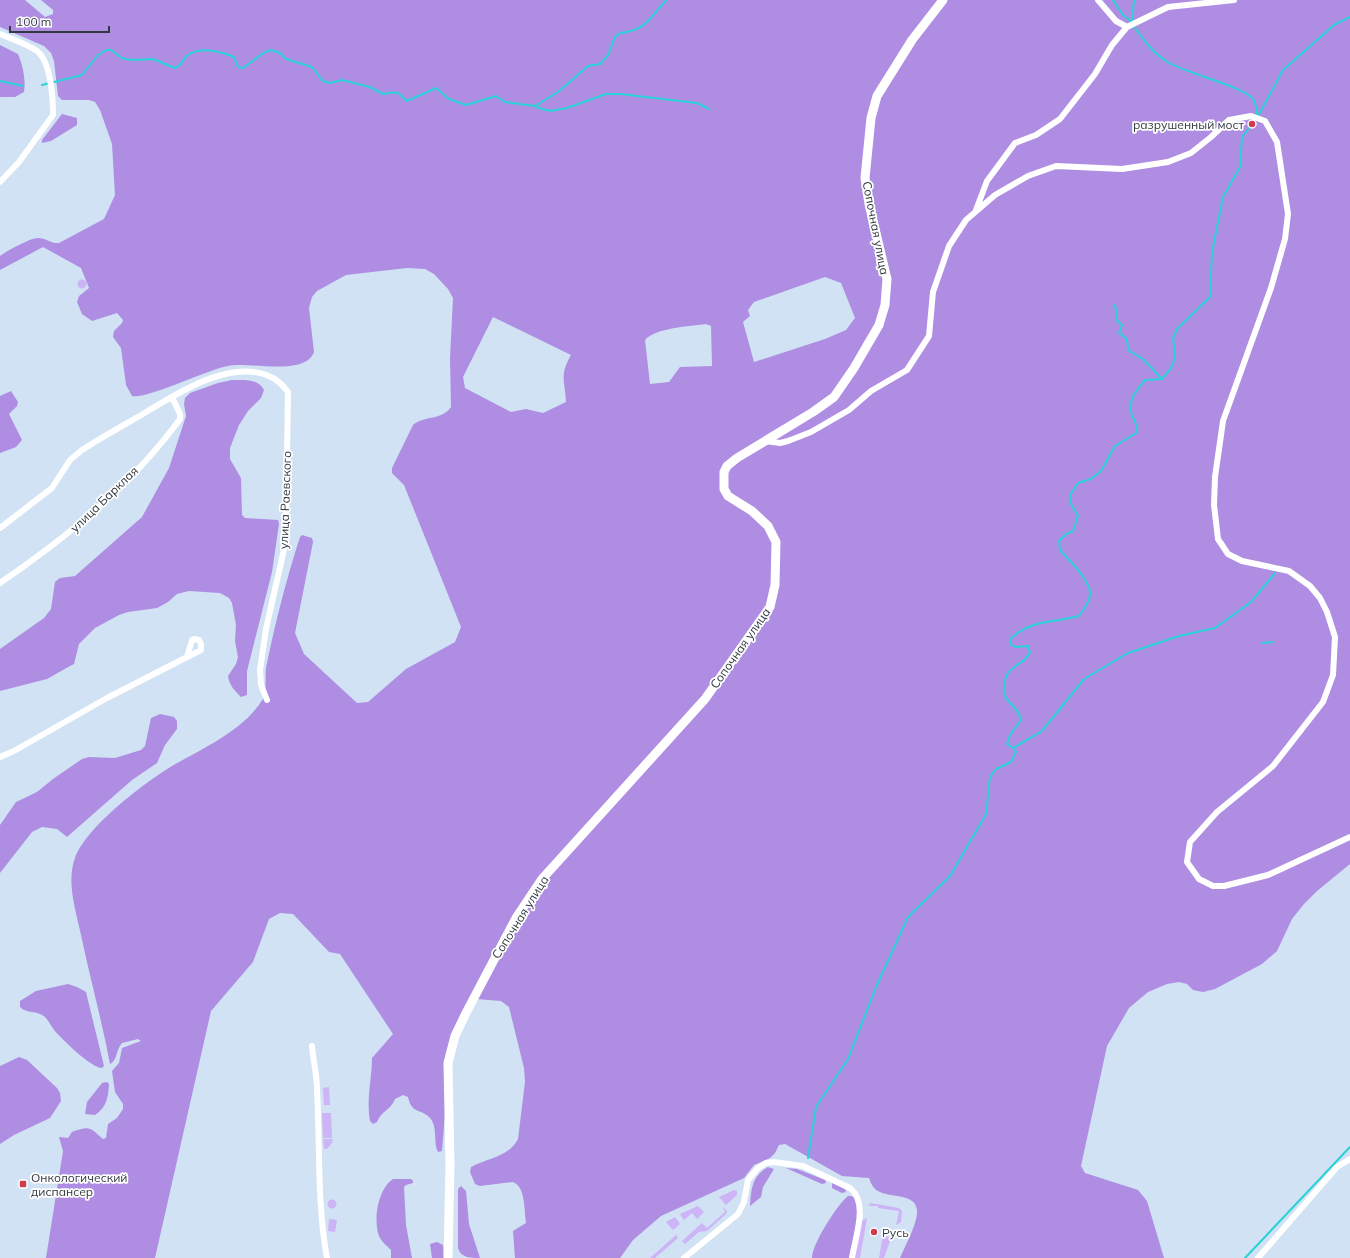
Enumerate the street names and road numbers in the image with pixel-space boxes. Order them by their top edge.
street label: Сопочная улица [860,180,892,276]
street label: улица Раевского [276,451,294,549]
street label: улица Барклая [67,463,141,535]
street label: Сопочная улица [707,605,773,691]
street label: Сопочная улица [488,873,552,961]

